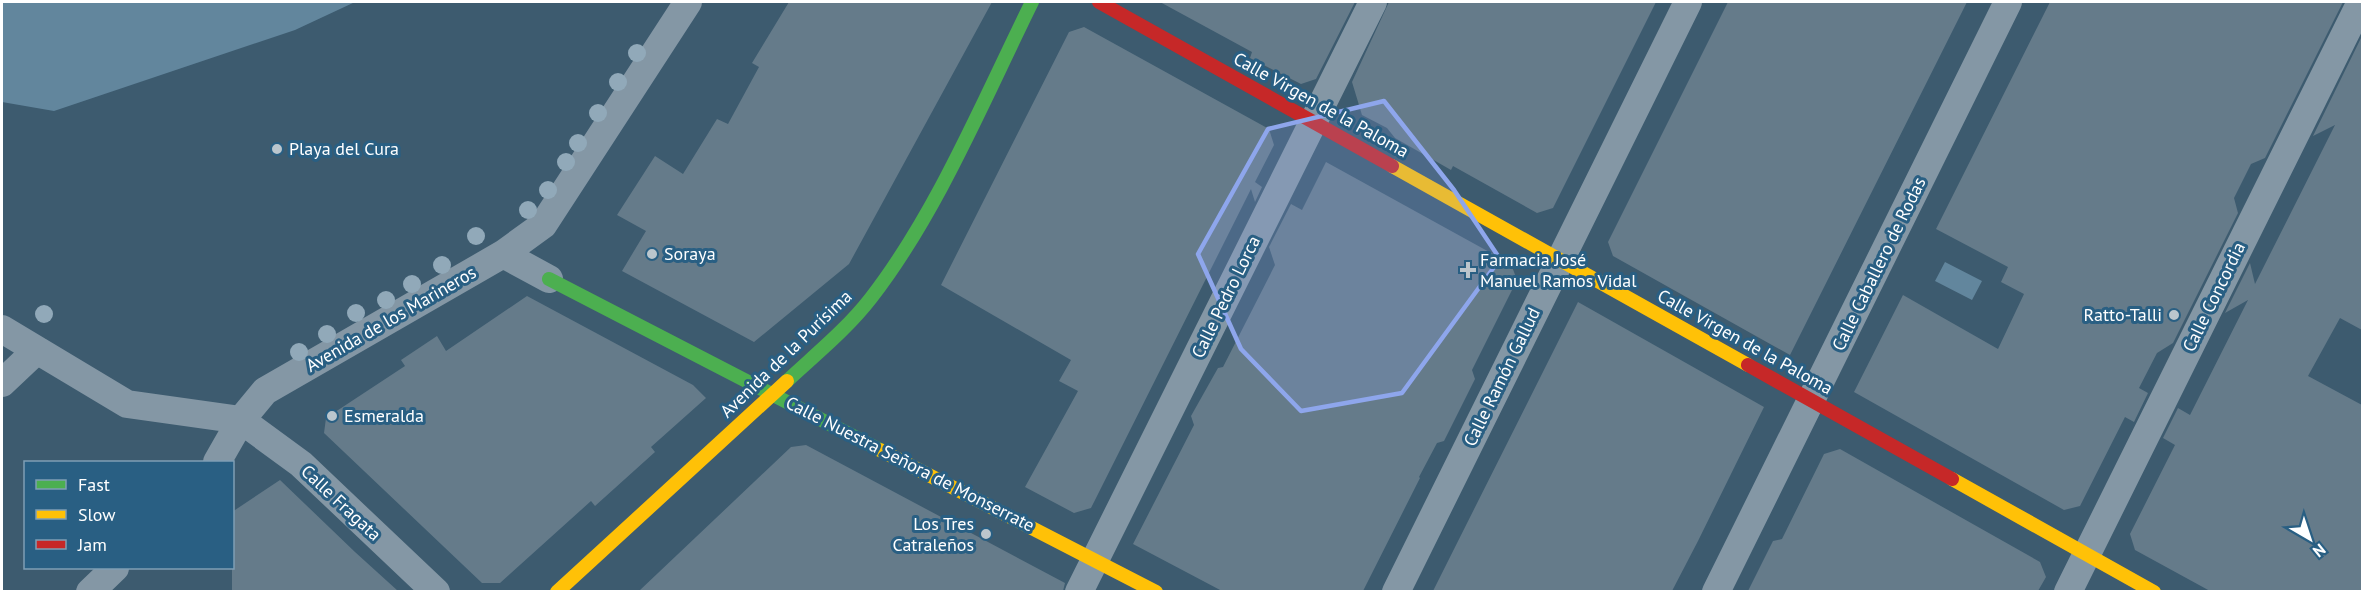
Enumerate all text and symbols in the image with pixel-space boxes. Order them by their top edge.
street label: Calle Virgen de la Paloma [1230,47,1413,162]
place label: Playa del Cura [289,137,399,160]
marker: Playa del Cura [270,142,284,156]
street label: Calle Caballero de Rodas [1826,173,1931,354]
street label: Calle Pedro Lorca [1186,232,1265,362]
street label: Calle Concordia [2177,238,2250,355]
place label: Soraya [664,242,716,265]
marker: Soraya [645,247,659,261]
place label: Farmacia José Manuel Ramos Vidal [1480,248,1637,292]
street label: Avenida de los Marineros [301,260,480,377]
marker: Farmacia José Manuel Ramos Vidal [1461,263,1475,277]
street label: Calle Virgen de la Paloma [1654,284,1837,399]
street label: Avenida de la Purísima [715,285,856,422]
place label: Ratto-Talli [2084,303,2162,326]
street label: Calle Ramón Gallud [1458,304,1545,450]
marker: Ratto-Talli [2167,308,2181,322]
street label: Calle Nuestra Señora de Monserrate [782,391,1039,537]
place label: Esmeralda [344,404,424,427]
marker: Esmeralda [325,409,339,423]
street label: Calle Fragata [296,460,386,546]
legend [24,461,234,569]
text: Fast [78,473,110,496]
text: Slow [78,503,116,526]
north arrow [2280,509,2340,569]
place label: Los Tres Catraleños [892,512,974,556]
marker: Los Tres Catraleños [979,527,993,541]
text: Jam [77,533,107,556]
text: N [2309,540,2330,562]

